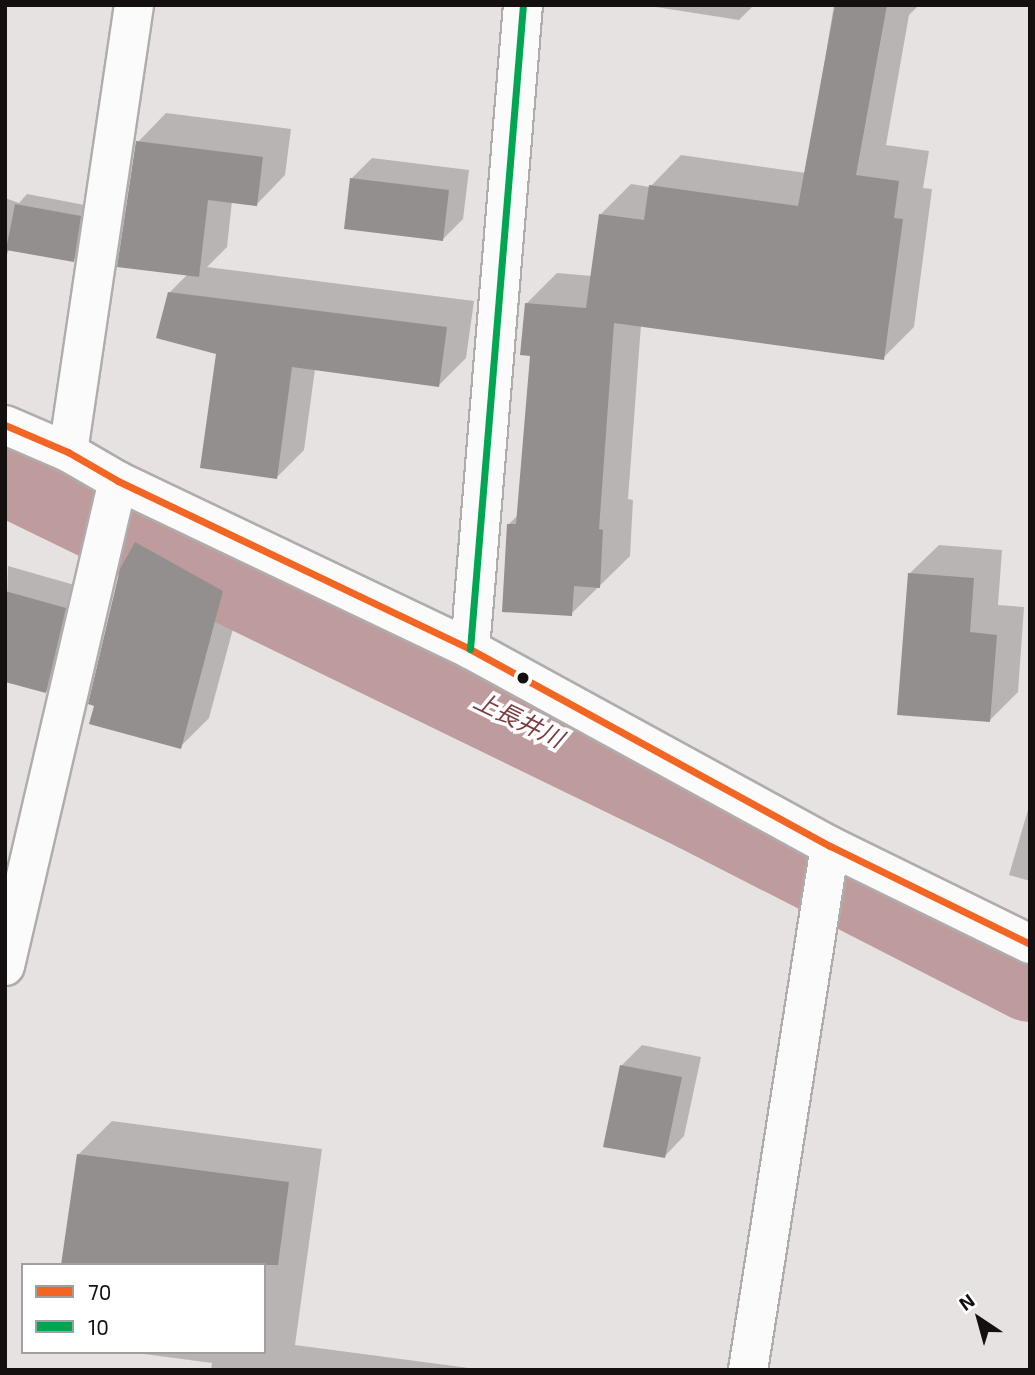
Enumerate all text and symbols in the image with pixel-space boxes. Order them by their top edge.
unlabelled marker [516,671,530,685]
water label: 上長井川 [470,685,568,753]
legend [21,1263,266,1354]
text: 70 [88,1279,111,1304]
north arrow [944,1284,1014,1354]
text: N [954,1288,979,1315]
text: 10 [88,1314,109,1339]

